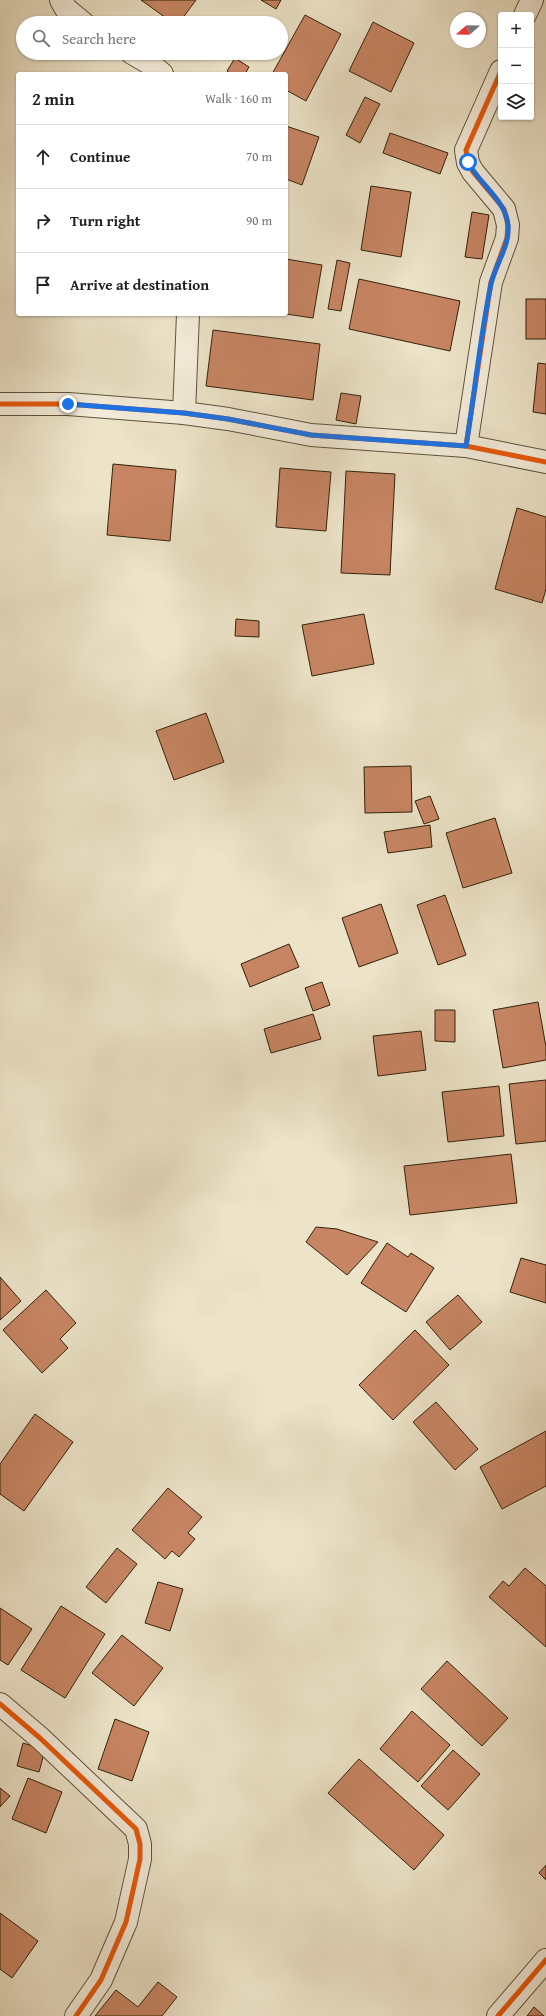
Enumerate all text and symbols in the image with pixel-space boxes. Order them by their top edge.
north arrow [450,12,486,48]
map controls [498,12,534,120]
button: + [498,12,534,48]
search box [16,16,288,60]
icon: search [30,27,52,49]
text: Search here [62,28,136,49]
button: − [498,48,534,84]
button: layers [498,84,534,120]
text: 2 min [32,86,74,111]
text: Walk · 160 m [205,89,272,108]
icon: ahead [32,146,54,168]
text: Continue [70,146,131,167]
text: 70 m [246,147,272,166]
route start [459,153,477,171]
icon: right [32,210,54,232]
text: Turn right [70,210,141,231]
text: 90 m [246,211,272,230]
icon: arrive [32,274,54,296]
text: Arrive at destination [70,274,209,295]
route end [59,395,77,413]

